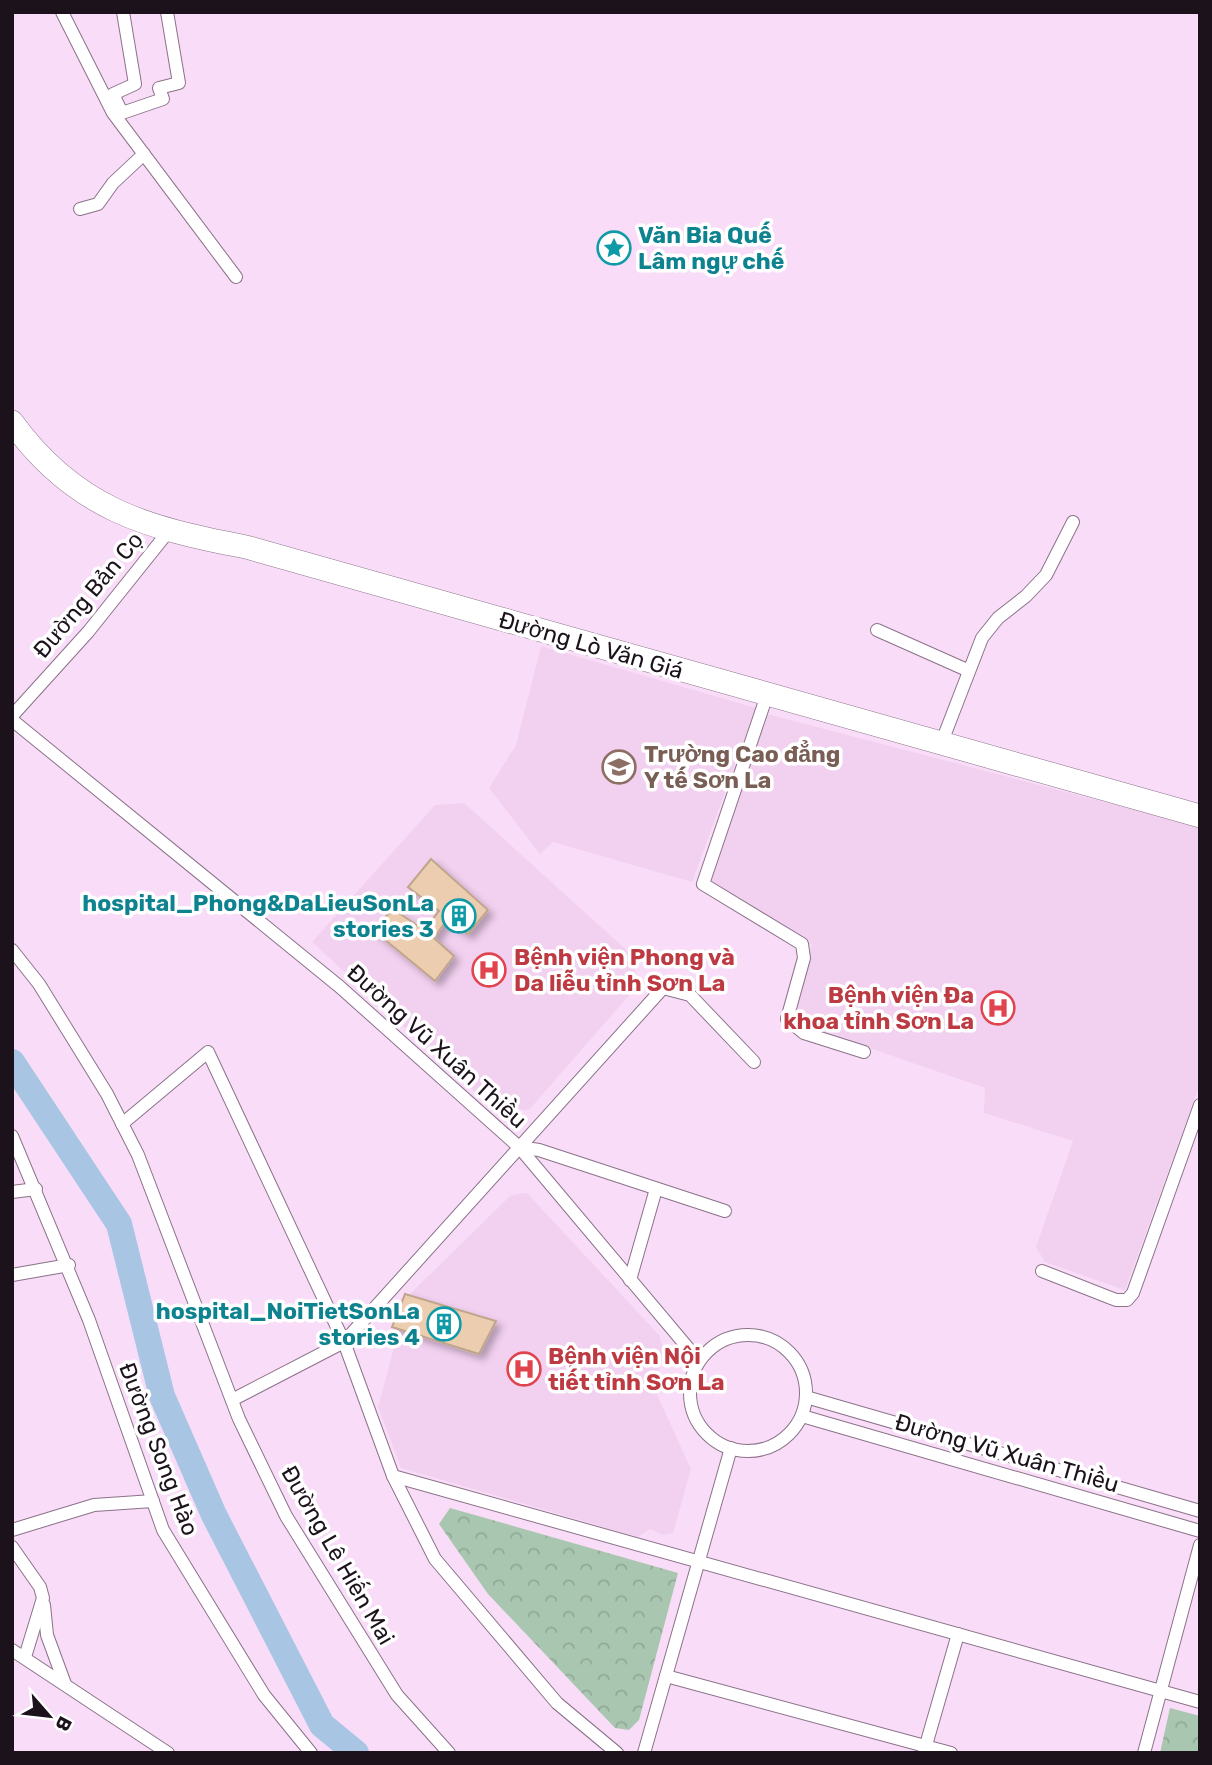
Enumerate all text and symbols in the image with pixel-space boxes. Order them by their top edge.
place label: Văn Bia Quế Lâm ngự chế [638,221,784,275]
place icon: Văn Bia Quế Lâm ngự chế [595,229,633,267]
street label: Đường Bản Cọ [27,526,149,664]
street label: Đường Lò Văn Giá [495,605,687,685]
place label: Trường Cao đẳng Y tế Sơn La [644,739,840,794]
school or university icon: Trường Cao đẳng Y tế Sơn La [600,748,638,786]
place label: hospital_Phong&DaLieuSonLa stories 3 [82,889,434,943]
building icon: hospital_Phong&DaLieuSonLa stories 3 [440,897,478,935]
place label: Bệnh viện Phong và Da liễu tỉnh Sơn La [514,943,735,997]
hospital icon: Bệnh viện Phong và Da liễu tỉnh Sơn La [470,951,508,989]
street label: Đường Vũ Xuân Thiều [342,958,532,1134]
place label: Bệnh viện Đa khoa tỉnh Sơn La [783,981,974,1035]
hospital icon: Bệnh viện Đa khoa tỉnh Sơn La [979,989,1017,1027]
place label: hospital_NoiTietSonLa stories 4 [156,1297,420,1351]
building icon: hospital_NoiTietSonLa stories 4 [425,1305,463,1343]
place label: Bệnh viện Nội tiết tỉnh Sơn La [548,1342,725,1396]
hospital icon: Bệnh viện Nội tiết tỉnh Sơn La [505,1350,543,1388]
street label: Đường Song Hào [113,1359,205,1539]
street label: Đường Vũ Xuân Thiều [892,1408,1122,1498]
street label: Đường Lê Hiến Mai [275,1461,401,1649]
north arrow [14,1681,84,1751]
text: B [50,1712,77,1735]

